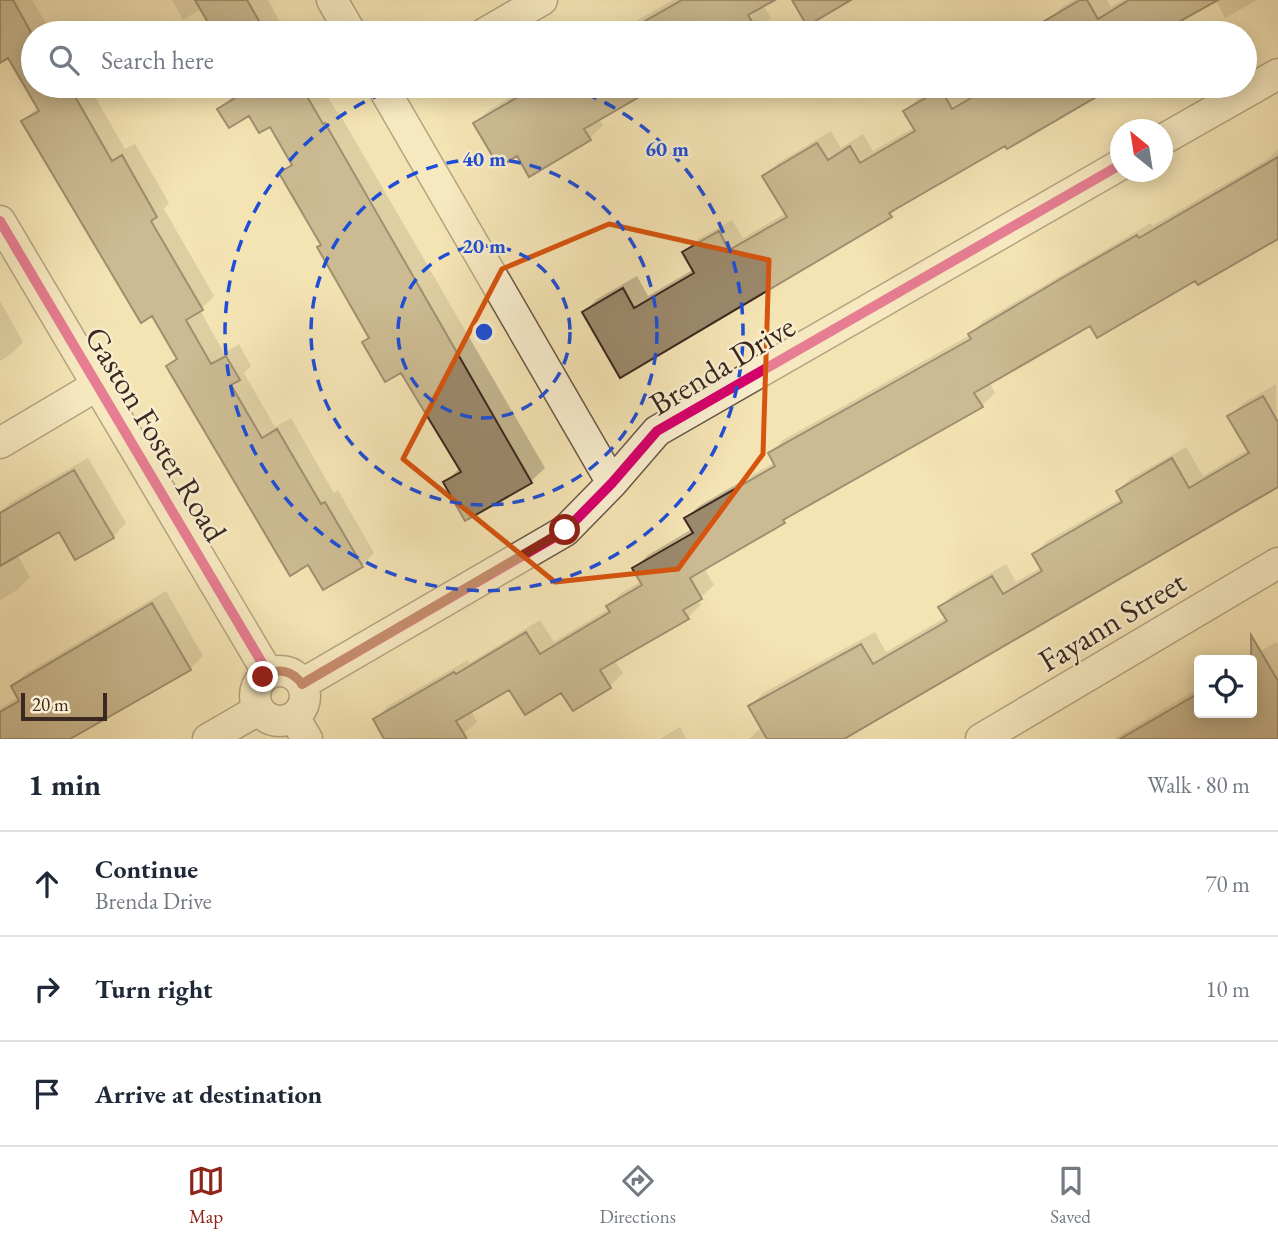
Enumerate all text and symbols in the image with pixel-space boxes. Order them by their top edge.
search box [21,21,1257,98]
icon: search [45,41,83,79]
text: Search here [101,43,214,77]
north arrow [1110,119,1173,182]
text: 60 m [645,135,689,162]
text: 40 m [462,145,506,172]
text: 20 m [462,232,506,259]
street label: Brenda Drive [642,305,802,425]
street label: Gaston Foster Road [75,319,237,550]
centre of rings [472,320,496,344]
route start [549,514,580,545]
street label: Fayann Street [1031,561,1193,681]
map controls [1194,655,1257,718]
button: locate [1194,655,1257,718]
route end [247,661,278,692]
scale bar [21,690,107,722]
text: 20 m [32,692,69,717]
text: 1 min [28,765,101,804]
text: Walk · 80 m [1147,770,1250,800]
text: Continue [95,852,198,886]
icon: ahead [28,865,66,903]
text: 70 m [1205,869,1250,899]
text: Brenda Drive [95,886,212,916]
icon: right [28,970,66,1008]
text: Turn right [95,972,213,1006]
text: 10 m [1205,974,1250,1004]
icon: arrive [28,1075,66,1113]
text: Arrive at destination [95,1077,322,1111]
tab: Map [187,1162,225,1229]
tab: Directions [599,1162,676,1229]
tab: Saved [1050,1162,1091,1229]

